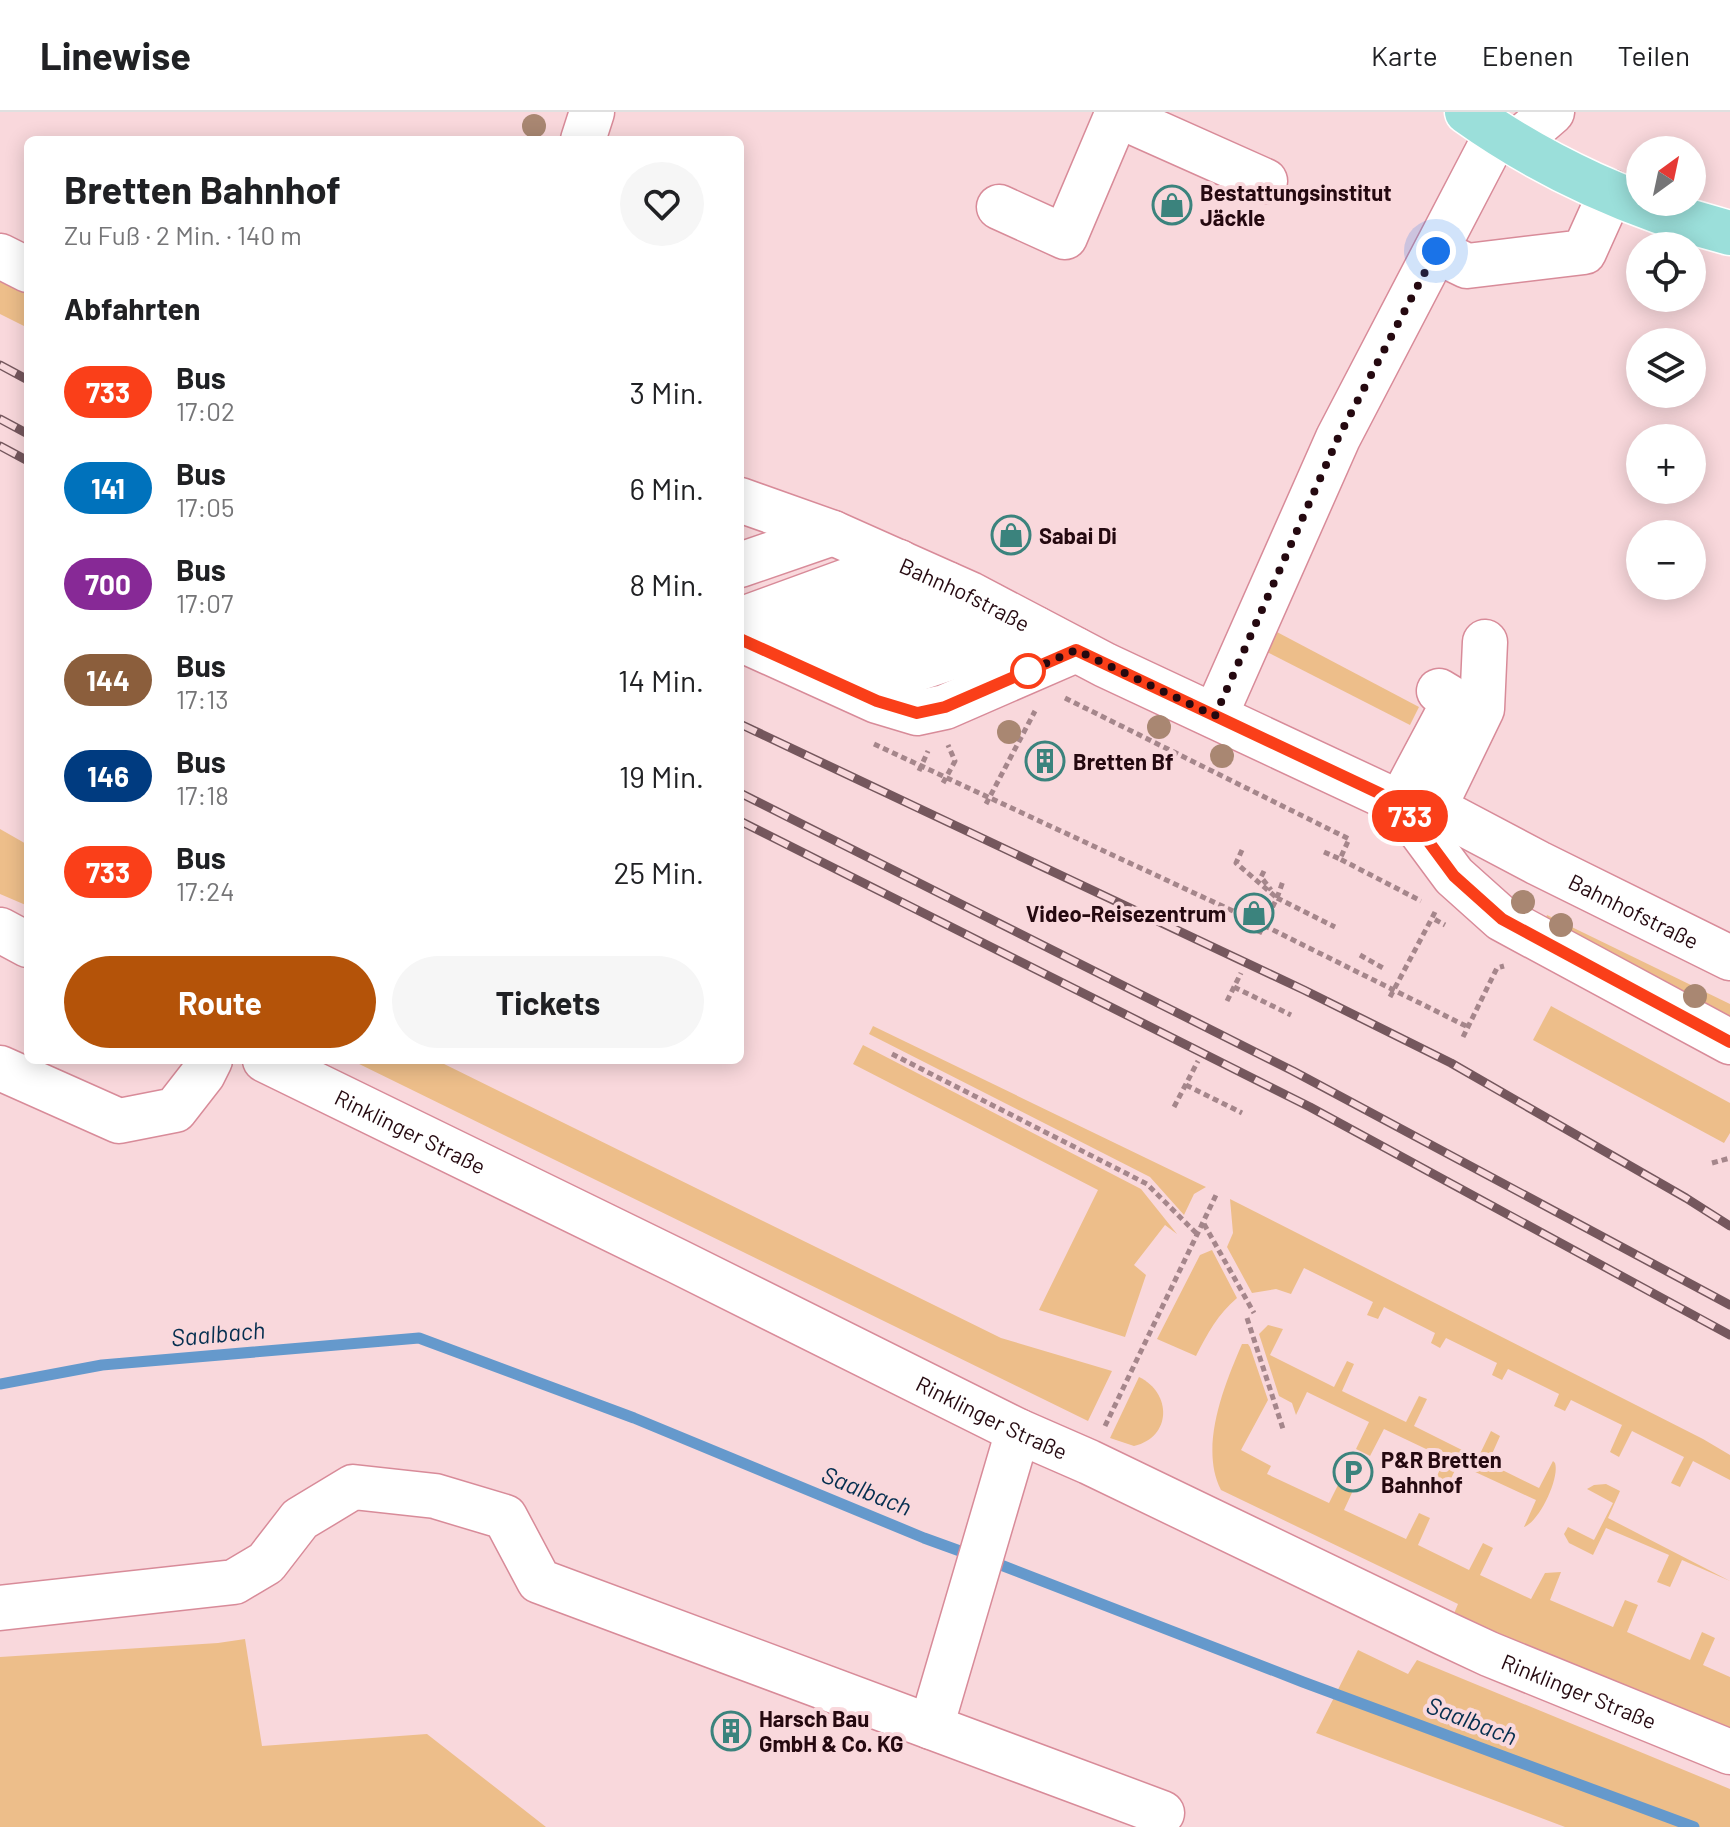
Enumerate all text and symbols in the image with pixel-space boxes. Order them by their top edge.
text: Linewise [40,32,191,78]
text: Karte [1371,38,1438,72]
text: Ebenen [1482,38,1574,72]
text: Teilen [1618,38,1690,72]
north arrow [1626,136,1706,216]
map controls [1626,136,1706,600]
button: heart [620,162,704,246]
text: Bretten Bahnhof [64,166,341,212]
place label: Bestattungsinstitut Jäckle [1200,179,1392,230]
shop icon: Bestattungsinstitut Jäckle [1151,184,1193,226]
text: Zu Fuß · 2 Min. · 140 m [64,219,302,250]
your location [1416,231,1456,271]
button: locate [1626,232,1706,312]
text: Abfahrten [64,290,200,326]
button: layers [1626,328,1706,408]
text: Bus [176,359,226,395]
text: 3 Min. [630,374,704,410]
text: 733 [86,375,130,409]
text: 17:02 [176,395,235,426]
button: + [1626,424,1706,504]
text: Bus [176,455,226,491]
text: 6 Min. [630,470,704,506]
text: 141 [91,471,125,505]
text: 17:05 [176,491,234,522]
shop icon: Sabai Di [990,514,1032,556]
button: − [1626,520,1706,600]
place label: Sabai Di [1039,522,1117,548]
text: Bus [176,551,226,587]
street label: Bahnhofstraße [896,551,1035,636]
text: 8 Min. [629,566,704,602]
text: 700 [85,567,131,601]
text: 17:07 [176,587,233,618]
text: Bus [176,647,226,683]
unlabelled marker [1011,654,1045,688]
text: 14 Min. [618,662,704,698]
text: 144 [86,663,130,697]
text: 17:13 [176,683,229,714]
building icon: Bretten Bf [1024,740,1066,782]
text: Bus [176,743,226,779]
place label: Bretten Bf [1073,748,1174,774]
text: 19 Min. [619,758,704,794]
text: 146 [87,759,129,793]
text: 17:18 [176,779,229,810]
line badge: 733 [1364,790,1456,842]
text: 733 [1388,799,1432,833]
text: Bus [176,839,226,875]
text: 25 Min. [614,854,704,890]
text: 733 [86,855,130,889]
street label: Bahnhofstraße [1565,867,1703,954]
text: 17:24 [176,875,234,906]
shop icon: Video-Reisezentrum [1233,892,1275,934]
place label: Video-Reisezentrum [1026,900,1226,926]
button: Route [64,956,376,1048]
button: Tickets [392,956,704,1048]
street label: Rinklinger Straße [331,1083,490,1179]
water label: Saalbach [170,1314,266,1352]
street label: Rinklinger Straße [912,1370,1072,1464]
place label: P&R Bretten Bahnhof [1381,1446,1502,1497]
parking icon: P&R Bretten Bahnhof [1332,1451,1374,1493]
water label: Saalbach [818,1459,916,1521]
street label: Rinklinger Straße [1498,1648,1660,1734]
water label: Saalbach [1423,1690,1521,1750]
place label: Harsch Bau GmbH & Co. KG [759,1705,904,1756]
building icon: Harsch Bau GmbH & Co. KG [710,1710,752,1752]

